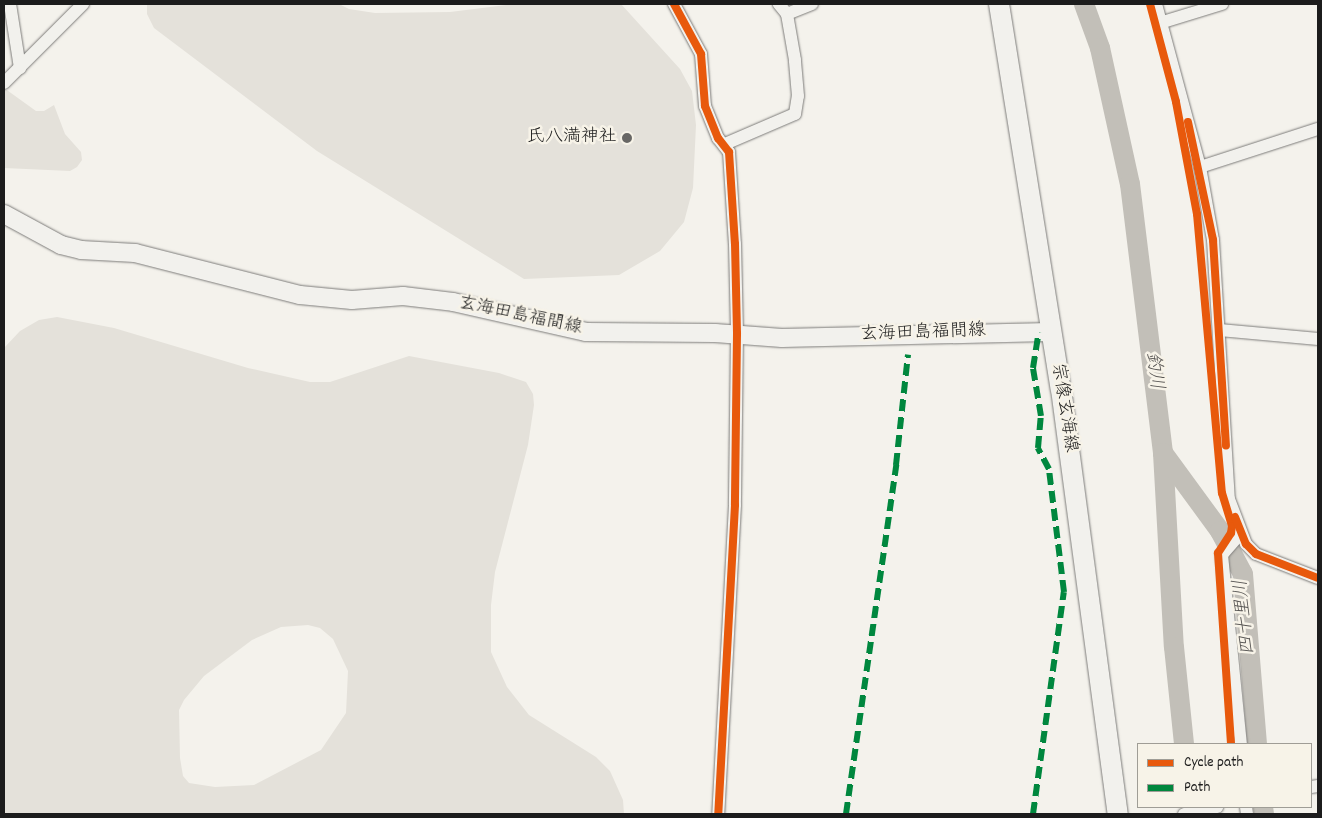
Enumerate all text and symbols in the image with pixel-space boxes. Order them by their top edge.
place label: 氏八満神社 [527,127,617,149]
marker: 氏八満神社 [621,132,633,144]
street label: 玄海田島福間線 [456,293,584,341]
street label: 玄海田島福間線 [860,321,986,347]
water label: 釣川 [1139,351,1167,391]
street label: 宗像玄海線 [1045,362,1081,454]
water label: 四十里川 [1231,578,1261,656]
legend [1137,743,1312,808]
text: Cycle path [1184,752,1243,774]
text: Path [1184,777,1210,799]

